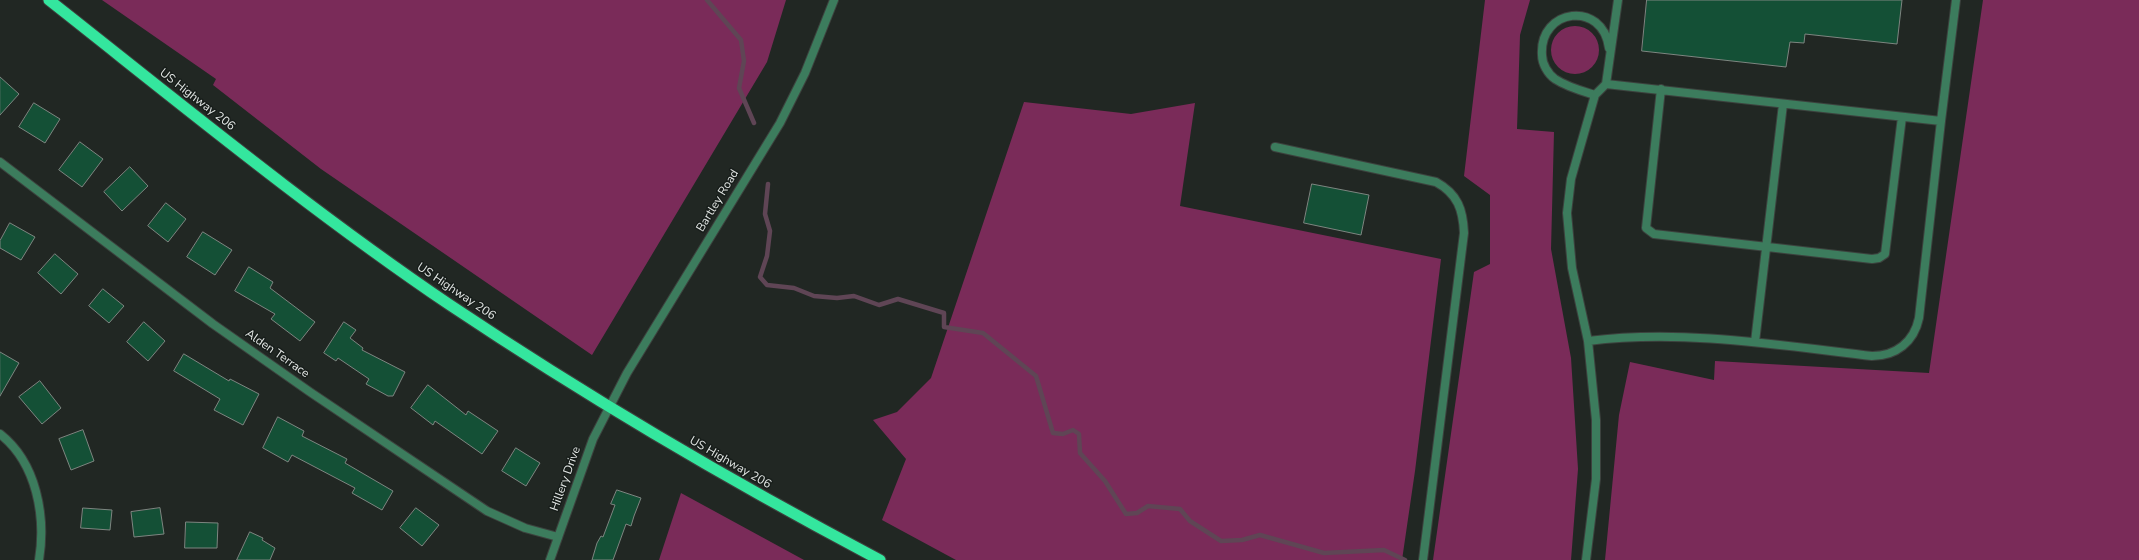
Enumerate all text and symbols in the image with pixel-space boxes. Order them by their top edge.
street label: US Highway 206 [156,66,238,134]
street label: Bartley Road [694,167,742,235]
street label: US Highway 206 [414,260,498,324]
street label: Alden Terrace [242,327,312,381]
street label: US Highway 206 [687,434,773,492]
street label: Hillery Drive [548,445,584,513]

